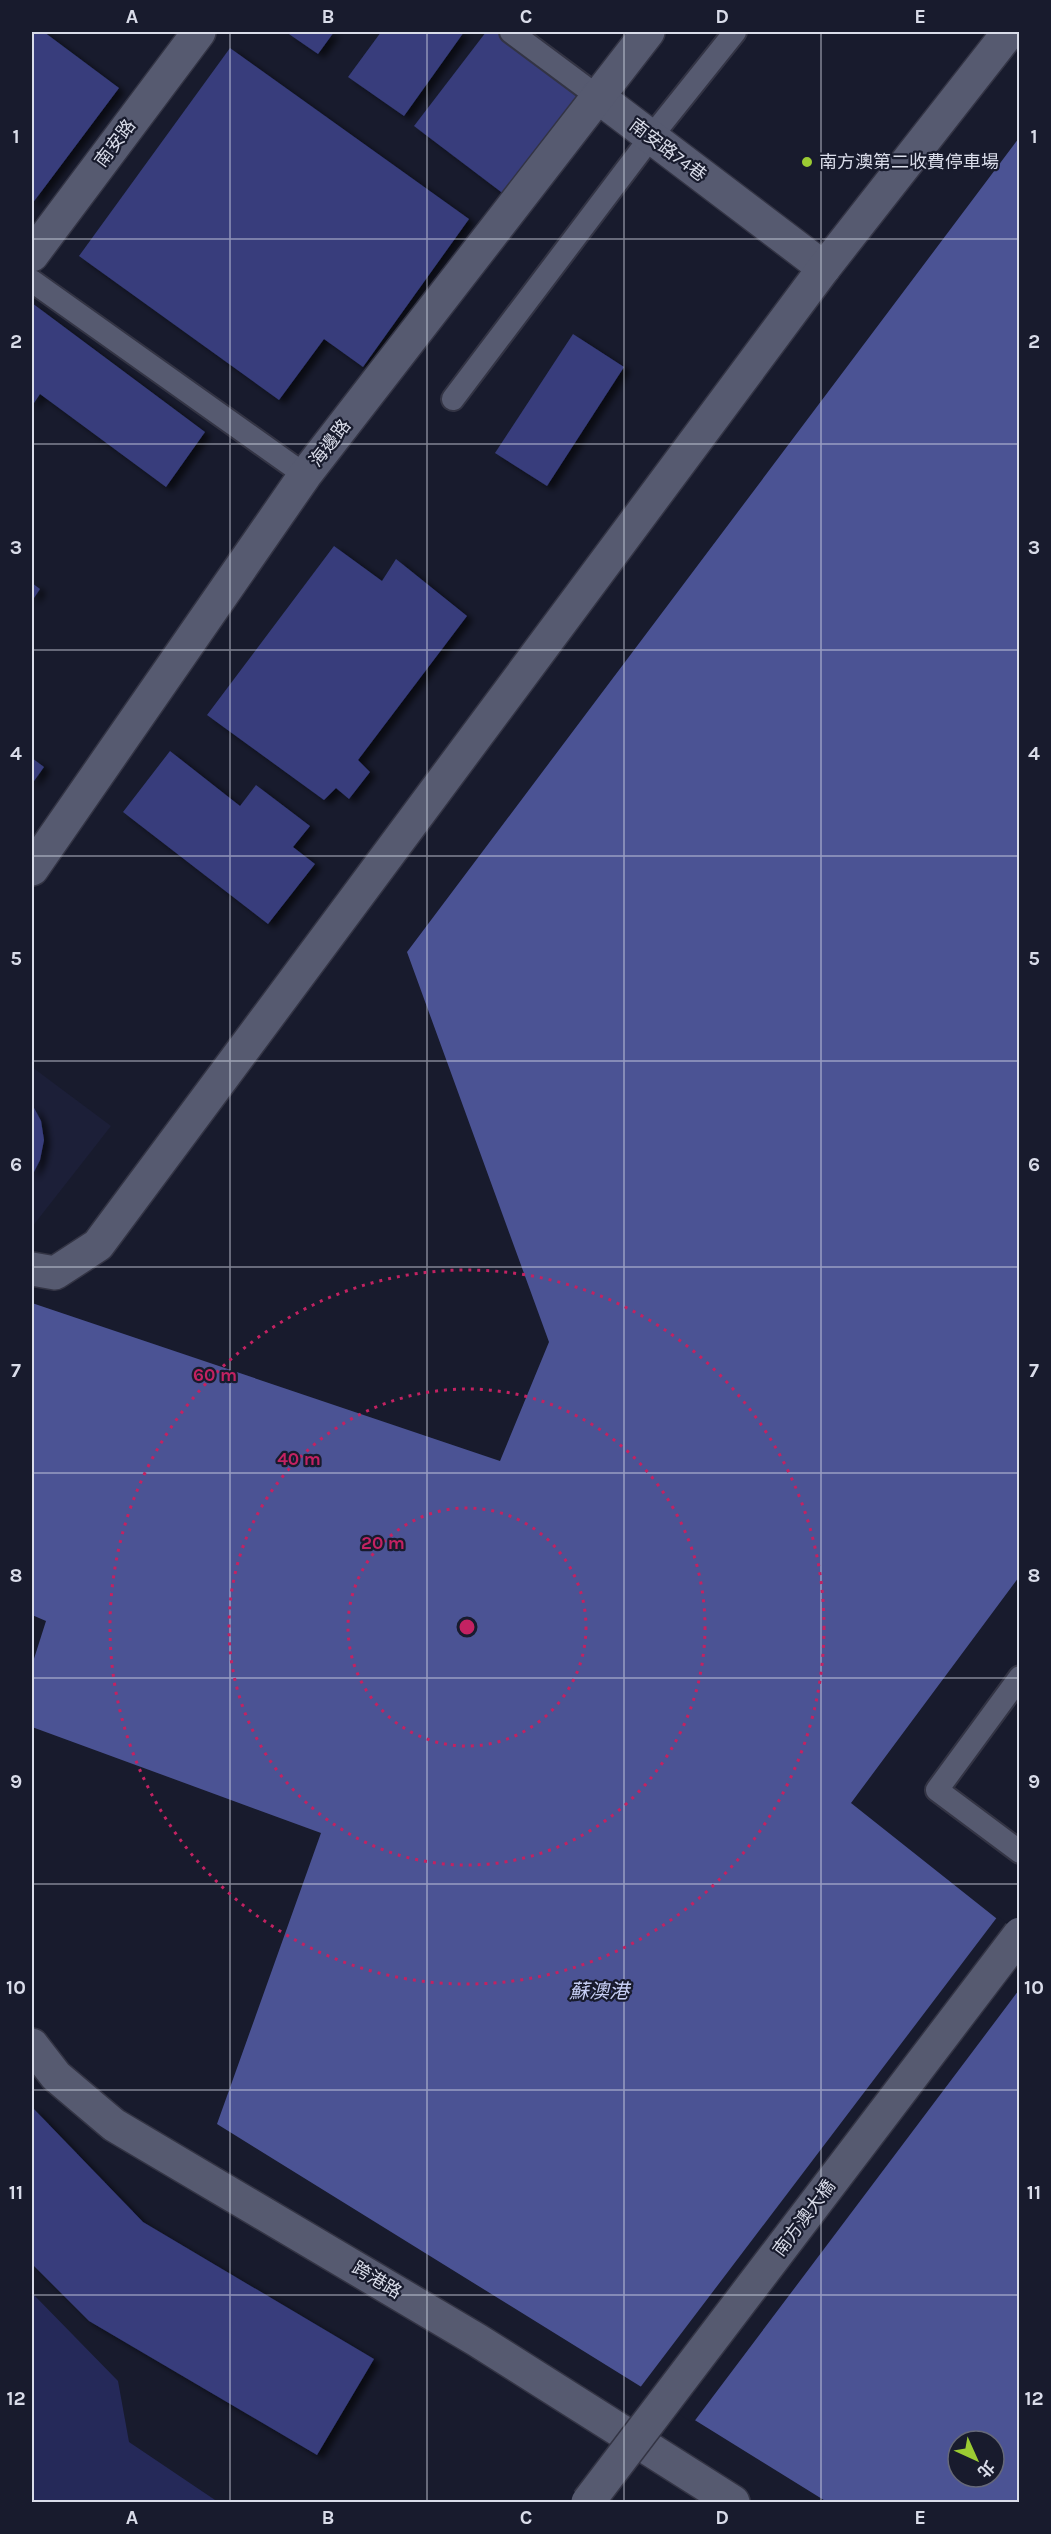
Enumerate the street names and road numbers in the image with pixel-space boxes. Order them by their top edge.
street label: 南安路74巷 [625,114,711,186]
street label: 南安路 [90,115,140,171]
street label: 海邊路 [305,415,355,471]
street label: 南方澳大橋 [768,2175,840,2261]
street label: 跨港路 [348,2257,406,2303]

